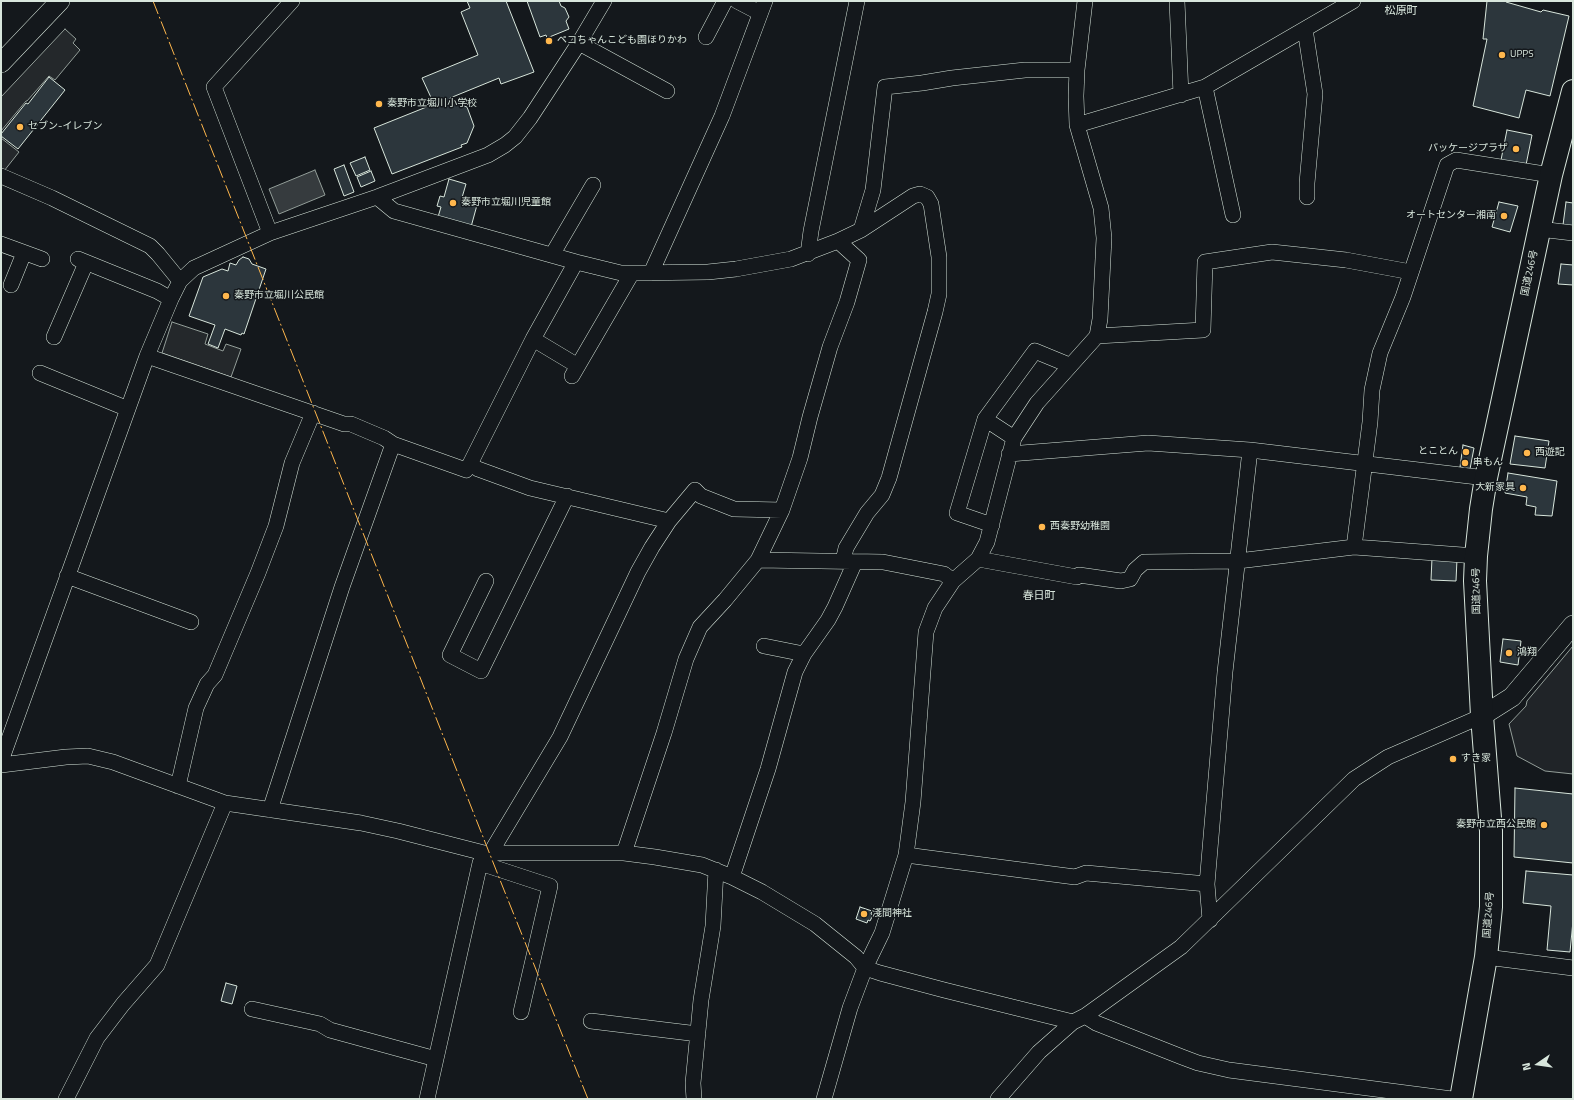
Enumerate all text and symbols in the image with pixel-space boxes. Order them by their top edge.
district label: 松原町 [1385,4,1417,18]
place label: ペコちゃんこども園ほりかわ [557,35,687,47]
marker: ペコちゃんこども園ほりかわ [544,36,554,46]
place label: UPPS [1510,49,1534,61]
marker: UPPS [1497,50,1507,60]
place label: 秦野市立堀川小学校 [387,98,477,110]
marker: 秦野市立堀川小学校 [374,99,384,109]
place label: セブン-イレブン [28,121,102,133]
marker: セブン-イレブン [15,122,25,132]
place label: パッケージプラザ [1428,143,1508,155]
marker: パッケージプラザ [1511,144,1521,154]
place label: 秦野市立堀川児童館 [461,197,551,209]
marker: 秦野市立堀川児童館 [448,198,458,208]
place label: オートセンター湘南 [1406,210,1496,222]
marker: オートセンター湘南 [1499,211,1509,221]
street label: 国道246号 [1519,249,1541,297]
place label: 秦野市立堀川公民館 [234,290,324,302]
marker: 秦野市立堀川公民館 [221,291,231,301]
place label: とことん [1418,446,1458,458]
marker: とことん [1461,447,1471,457]
place label: 西遊記 [1535,447,1565,459]
marker: 西遊記 [1522,448,1532,458]
place label: 串もん [1473,457,1503,469]
marker: 串もん [1460,458,1470,468]
place label: 大新家具 [1475,482,1515,494]
marker: 大新家具 [1518,483,1528,493]
place label: 西秦野幼稚園 [1050,521,1110,533]
marker: 西秦野幼稚園 [1037,522,1047,532]
street label: 国道246号 [1471,567,1483,615]
district label: 春日町 [1023,589,1055,603]
place label: 鴻翔 [1517,647,1537,659]
marker: 鴻翔 [1504,648,1514,658]
place label: すき家 [1461,753,1491,765]
marker: すき家 [1448,754,1458,764]
place label: 秦野市立西公民館 [1456,819,1536,831]
marker: 秦野市立西公民館 [1539,820,1549,830]
street label: 国道246号 [1481,891,1497,939]
place label: 淺間神社 [872,908,912,920]
marker: 淺間神社 [859,909,869,919]
north arrow [1518,1044,1558,1084]
text: N [1518,1061,1535,1072]

